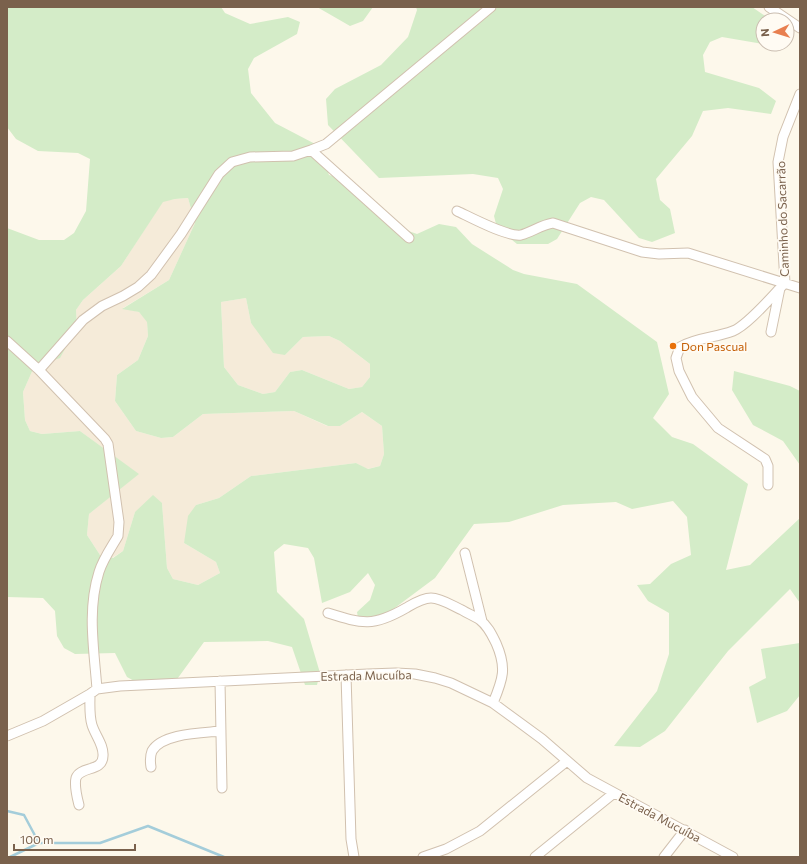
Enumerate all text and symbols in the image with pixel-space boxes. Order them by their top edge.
north arrow [755,12,795,52]
text: N [758,28,771,37]
street label: Caminho do Sacarrão [773,161,791,277]
place label: Don Pascual [681,339,747,353]
marker: Don Pascual [668,341,678,351]
street label: Estrada Mucuíba [320,667,412,683]
street label: Estrada Mucuíba [616,789,704,845]
scale bar [14,826,135,852]
text: 100 m [20,832,54,846]

